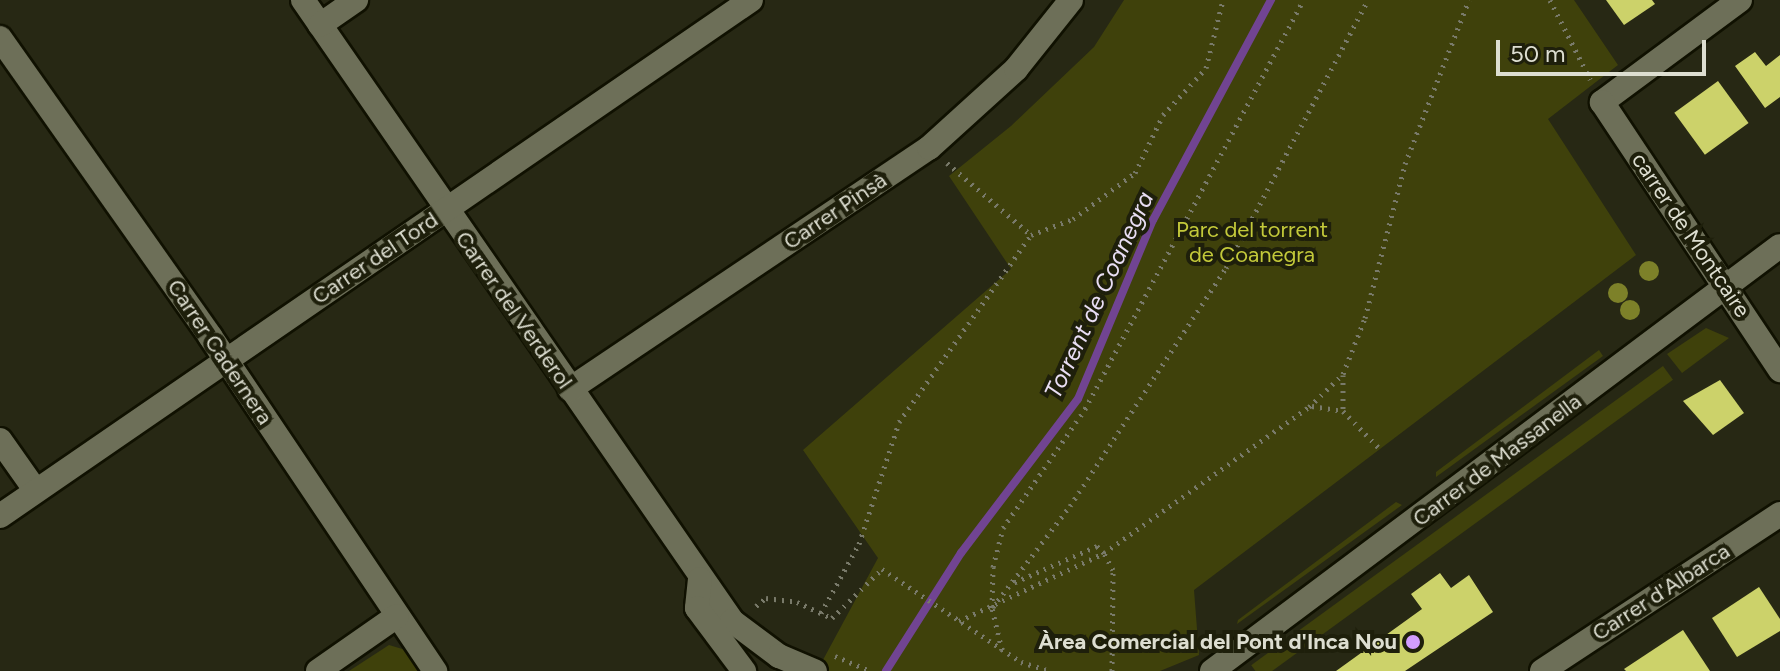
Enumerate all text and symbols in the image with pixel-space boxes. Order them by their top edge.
scale bar [1500,24,1710,74]
text: 50 m [1510,39,1566,68]
street label: carrer de Montcaire [1626,148,1756,322]
street label: Carrer Pinsà [779,167,891,255]
water label: Torrent de Coanegra [1038,187,1160,403]
street label: Carrer del Tord [307,206,443,310]
park label: Parc del torrent de Coanegra [1176,216,1328,268]
street label: Carrer del Verderol [450,226,578,394]
street label: Carrer Cadernera [162,274,278,430]
street label: Carrer de Massanella [1408,388,1586,532]
street label: Carrer d'Albarca [1587,538,1735,646]
place label: Àrea Comercial del Pont d'Inca Nou [1038,629,1397,655]
marker: Àrea Comercial del Pont d'Inca Nou [1404,633,1422,651]

